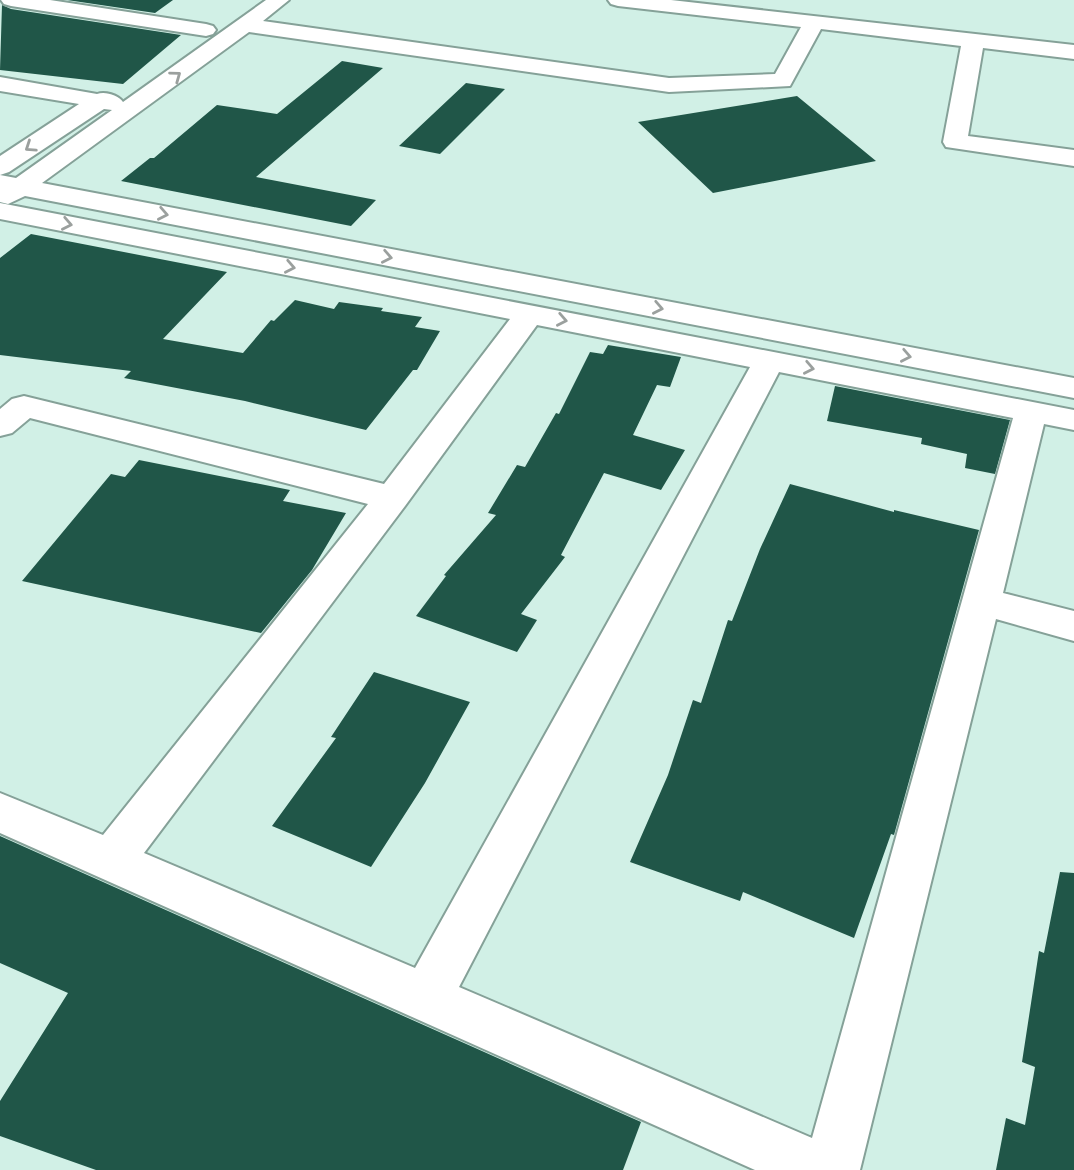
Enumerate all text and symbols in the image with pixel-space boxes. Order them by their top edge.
one-way arrow [168,72,180,84]
one-way arrow [25,139,38,152]
one-way arrow [157,206,169,221]
one-way arrow [61,216,73,231]
one-way arrow [381,248,393,263]
one-way arrow [284,259,296,274]
one-way arrow [652,300,664,315]
one-way arrow [556,312,568,327]
one-way arrow [900,347,912,362]
one-way arrow [803,360,815,375]

